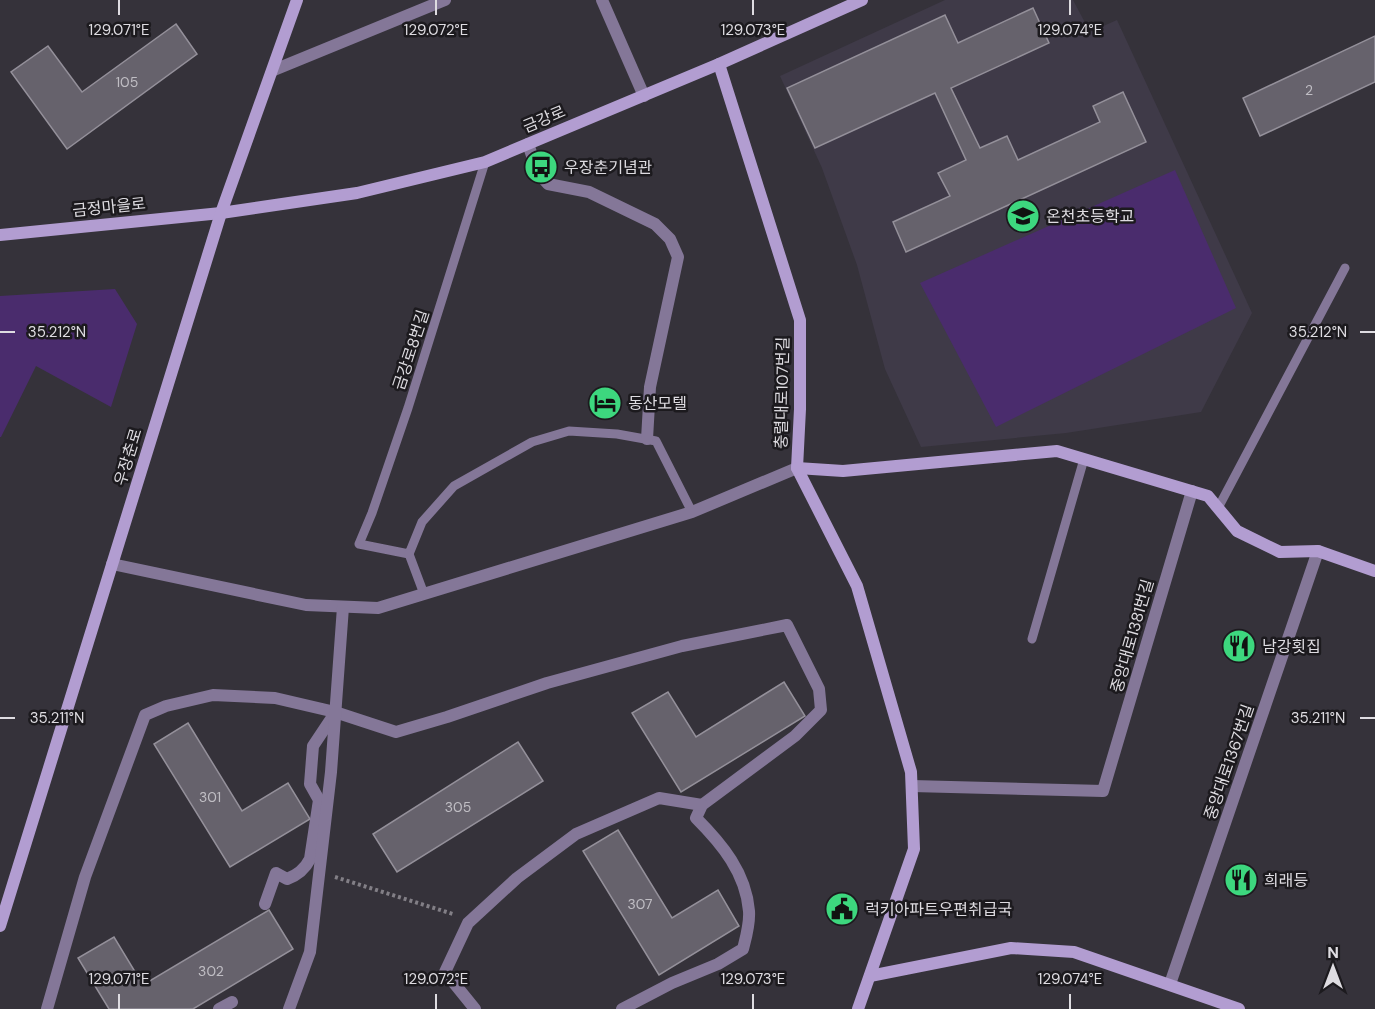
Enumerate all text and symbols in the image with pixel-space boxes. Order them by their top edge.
text: 129.071°E [89,20,149,40]
text: 129.072°E [404,20,468,40]
text: 129.073°E [721,20,785,40]
text: 129.074°E [1038,20,1102,40]
house number: 105 [116,73,138,91]
house number: 2 [1305,81,1313,99]
street label: 금강로 [520,101,569,137]
bus stop icon: 우장춘기념관 [523,149,559,185]
place label: 우장춘기념관 [564,157,653,178]
street label: 금정마을로 [71,193,147,221]
school or university icon: 온천초등학교 [1005,198,1041,234]
place label: 온천초등학교 [1046,206,1134,227]
street label: 금강로8번길 [388,307,434,393]
text: 35.212°N [28,322,86,342]
text: 35.212°N [1289,322,1347,342]
street label: 충렬대로107번길 [771,337,793,449]
hotel icon: 동산모텔 [587,385,623,421]
place label: 동산모텔 [628,393,687,414]
street label: 우장춘로 [109,426,147,488]
street label: 중앙대로1381번길 [1106,577,1158,695]
restaurant icon: 남강횟집 [1221,628,1257,664]
place label: 남강횟집 [1262,636,1321,657]
street label: 중앙대로1367번길 [1199,701,1259,823]
text: 35.211°N [30,708,84,728]
text: 35.211°N [1291,708,1345,728]
house number: 301 [199,788,221,806]
house number: 305 [445,798,471,816]
restaurant icon: 희래등 [1223,862,1259,898]
place label: 희래등 [1264,870,1308,891]
public building icon: 럭키아파트우편취급국 [824,891,860,927]
house number: 307 [627,895,653,913]
place label: 럭키아파트우편취급국 [865,899,1012,920]
north arrow [1303,937,1363,997]
text: N [1327,942,1339,963]
house number: 302 [198,962,224,980]
text: 129.071°E [89,969,149,989]
text: 129.072°E [404,969,468,989]
text: 129.073°E [721,969,785,989]
text: 129.074°E [1038,969,1102,989]

